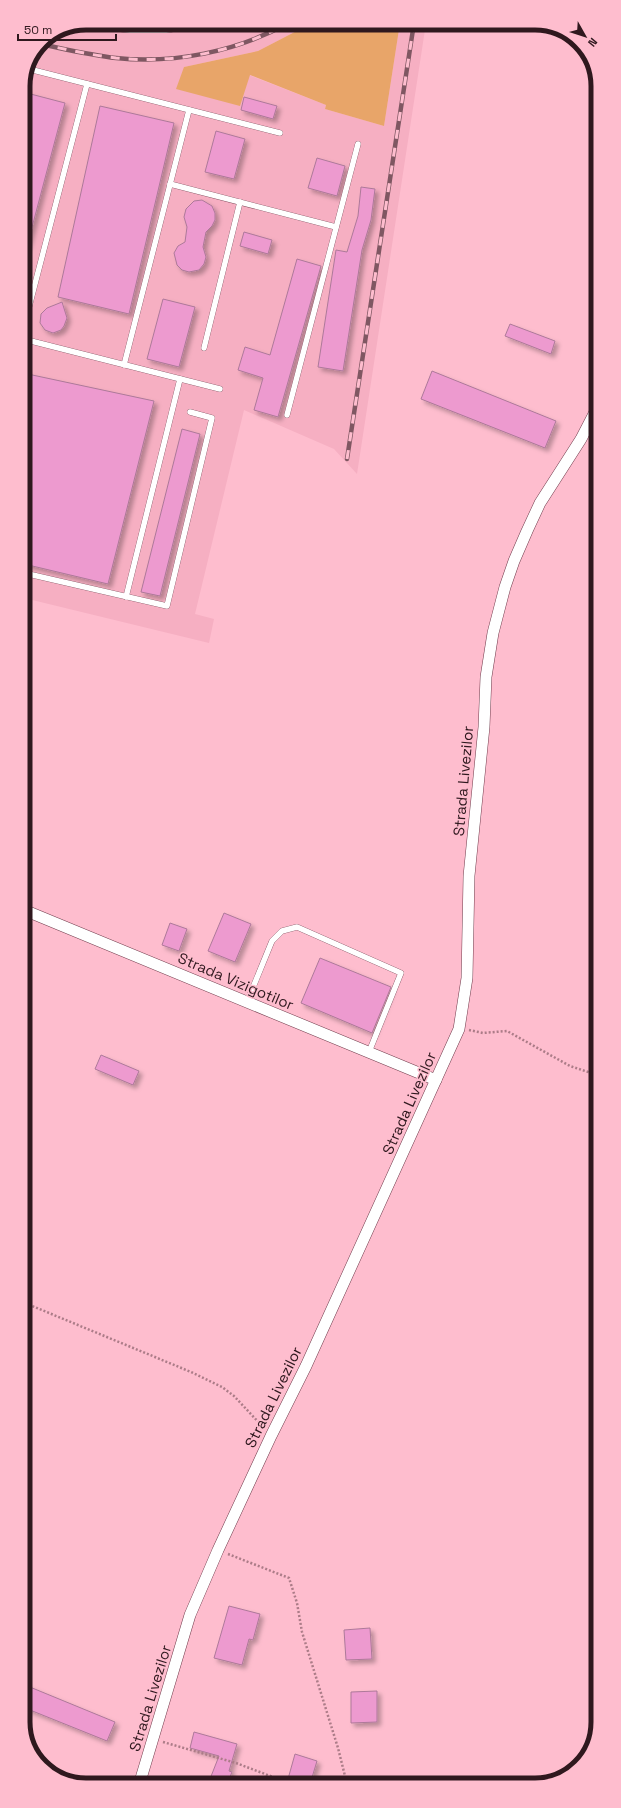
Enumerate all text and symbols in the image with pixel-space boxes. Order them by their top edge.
scale bar [18,16,116,42]
north arrow [565,16,605,56]
text: 50 m [24,22,52,38]
text: N [585,35,601,50]
street label: Strada Livezilor [449,725,477,837]
street label: Strada Vizigotilor [175,948,297,1014]
street label: Strada Livezilor [378,1048,440,1157]
street label: Strada Livezilor [240,1343,306,1451]
street label: Strada Livezilor [125,1642,175,1754]

